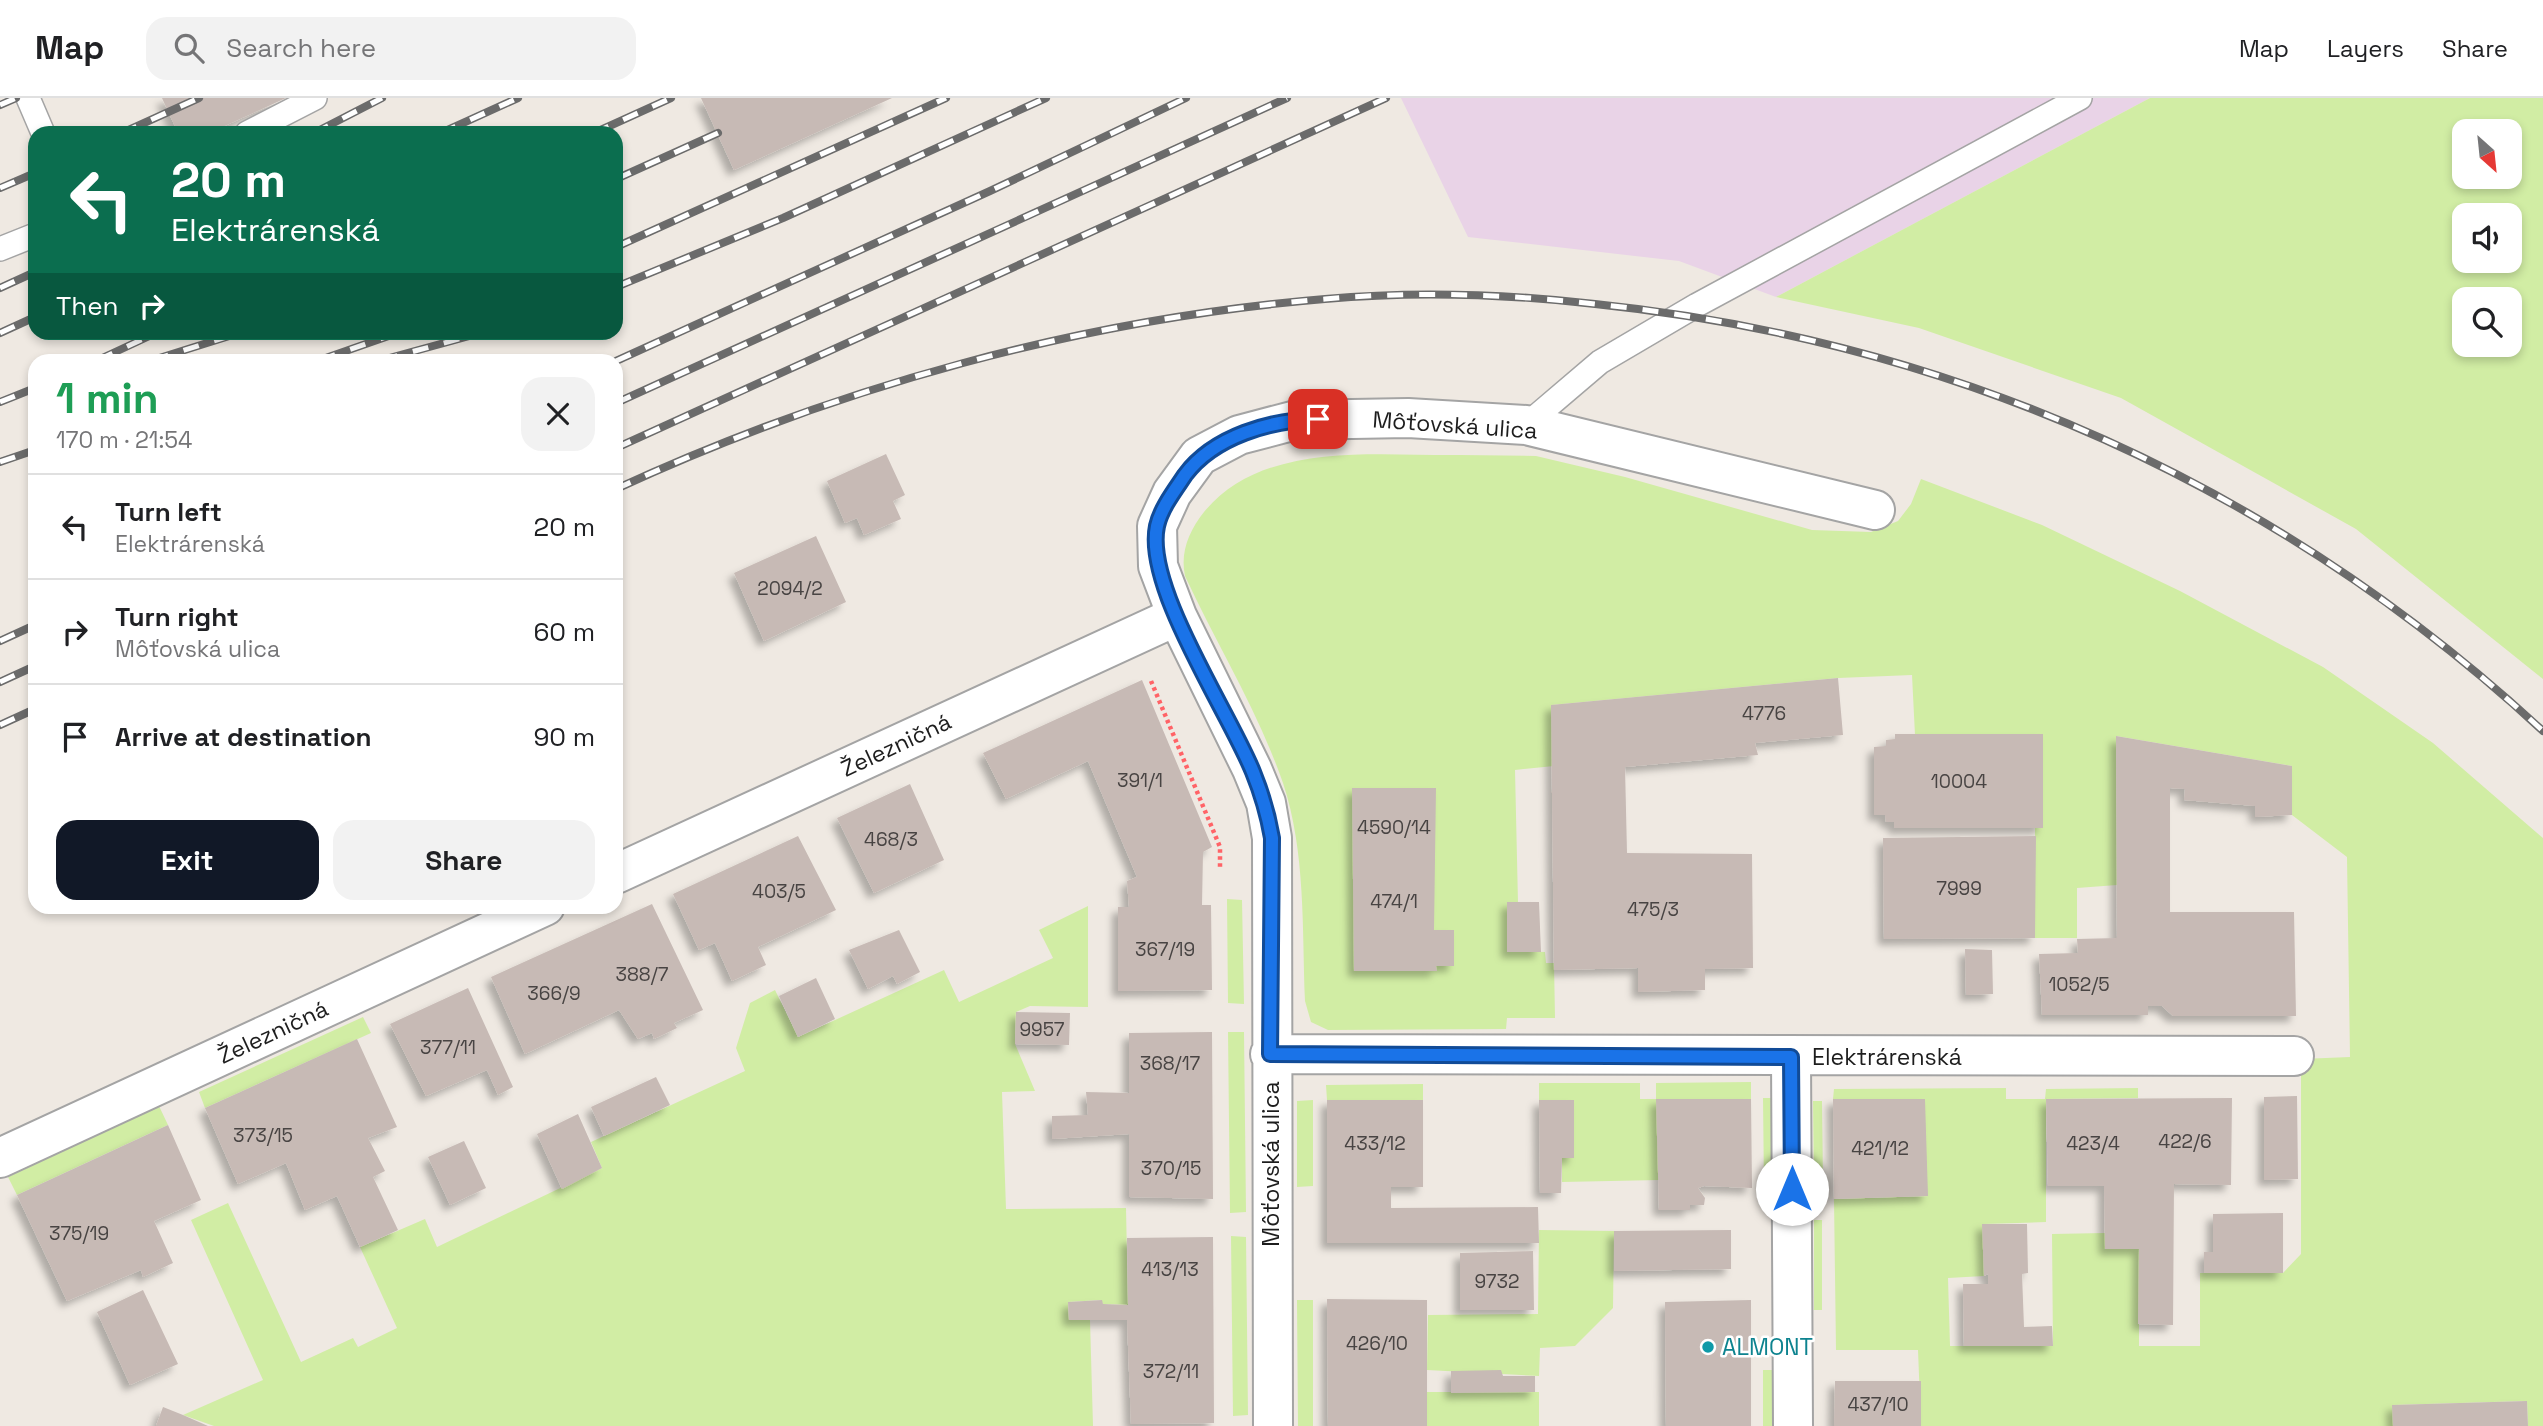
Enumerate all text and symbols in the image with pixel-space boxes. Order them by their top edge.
search box [146,17,636,80]
text: Map [35,27,104,69]
icon: search [170,29,208,67]
text: Search here [226,31,376,65]
text: Map [2239,33,2289,64]
text: Layers [2327,33,2404,64]
text: Share [2442,33,2508,64]
north arrow [2452,119,2522,189]
map controls [2452,119,2522,357]
text: 20 m [171,149,286,211]
icon: left [56,154,147,245]
button: sound [2452,203,2522,273]
text: Elektrárenská [171,210,380,250]
icon: right [133,287,171,325]
button: search [2452,287,2522,357]
text: Then [56,289,119,323]
text: 1 min [56,372,159,425]
button: close [521,377,595,451]
pin [1288,389,1348,449]
icon: arrive [1299,400,1337,438]
street label: Môťovská ulica [1371,404,1539,446]
text: 170 m · 21:54 [56,425,192,455]
text: Turn left [115,495,222,529]
icon: left [56,508,94,546]
text: 20 m [534,510,595,544]
text: Elektrárenská [115,529,265,559]
house number: 2094/2 [757,576,823,601]
text: Turn right [115,600,239,634]
icon: right [56,613,94,651]
text: 60 m [533,615,595,649]
text: Môťovská ulica [115,634,280,664]
house number: 4776 [1742,701,1786,726]
street label: Železničná [836,706,956,784]
icon: arrive [56,718,94,756]
text: Arrive at destination [115,720,372,754]
text: 90 m [533,720,595,754]
house number: 391/1 [1117,768,1163,793]
house number: 10004 [1931,769,1987,794]
house number: 4590/14 [1357,815,1431,840]
button: Exit [56,820,319,900]
button: Share [333,820,595,900]
house number: 468/3 [864,827,918,852]
house number: 7999 [1936,876,1982,901]
house number: 403/5 [752,879,806,904]
house number: 474/1 [1370,889,1418,914]
house number: 475/3 [1627,897,1679,922]
house number: 367/19 [1135,937,1195,962]
house number: 388/7 [616,962,669,987]
house number: 1052/5 [2048,972,2110,997]
house number: 366/9 [527,981,581,1006]
street label: Železničná [213,993,333,1071]
house number: 9957 [1019,1017,1065,1042]
house number: 377/11 [420,1035,476,1060]
street label: Elektrárenská [1812,1042,1962,1072]
house number: 368/17 [1140,1051,1201,1076]
street label: Môťovská ulica [1256,1081,1286,1247]
house number: 373/15 [233,1123,293,1148]
house number: 422/6 [2158,1129,2212,1154]
house number: 433/12 [1344,1131,1406,1156]
house number: 423/4 [2066,1131,2120,1156]
house number: 421/12 [1851,1136,1909,1161]
position arrow [1755,1152,1829,1226]
house number: 370/15 [1141,1156,1201,1181]
house number: 375/19 [49,1221,109,1246]
house number: 413/13 [1141,1257,1199,1282]
house number: 9732 [1475,1269,1519,1294]
house number: 426/10 [1346,1331,1408,1356]
place label: ALMONT [1722,1332,1813,1362]
marker: ALMONT [1700,1339,1716,1355]
house number: 372/11 [1143,1359,1199,1384]
house number: 437/10 [1847,1392,1909,1417]

